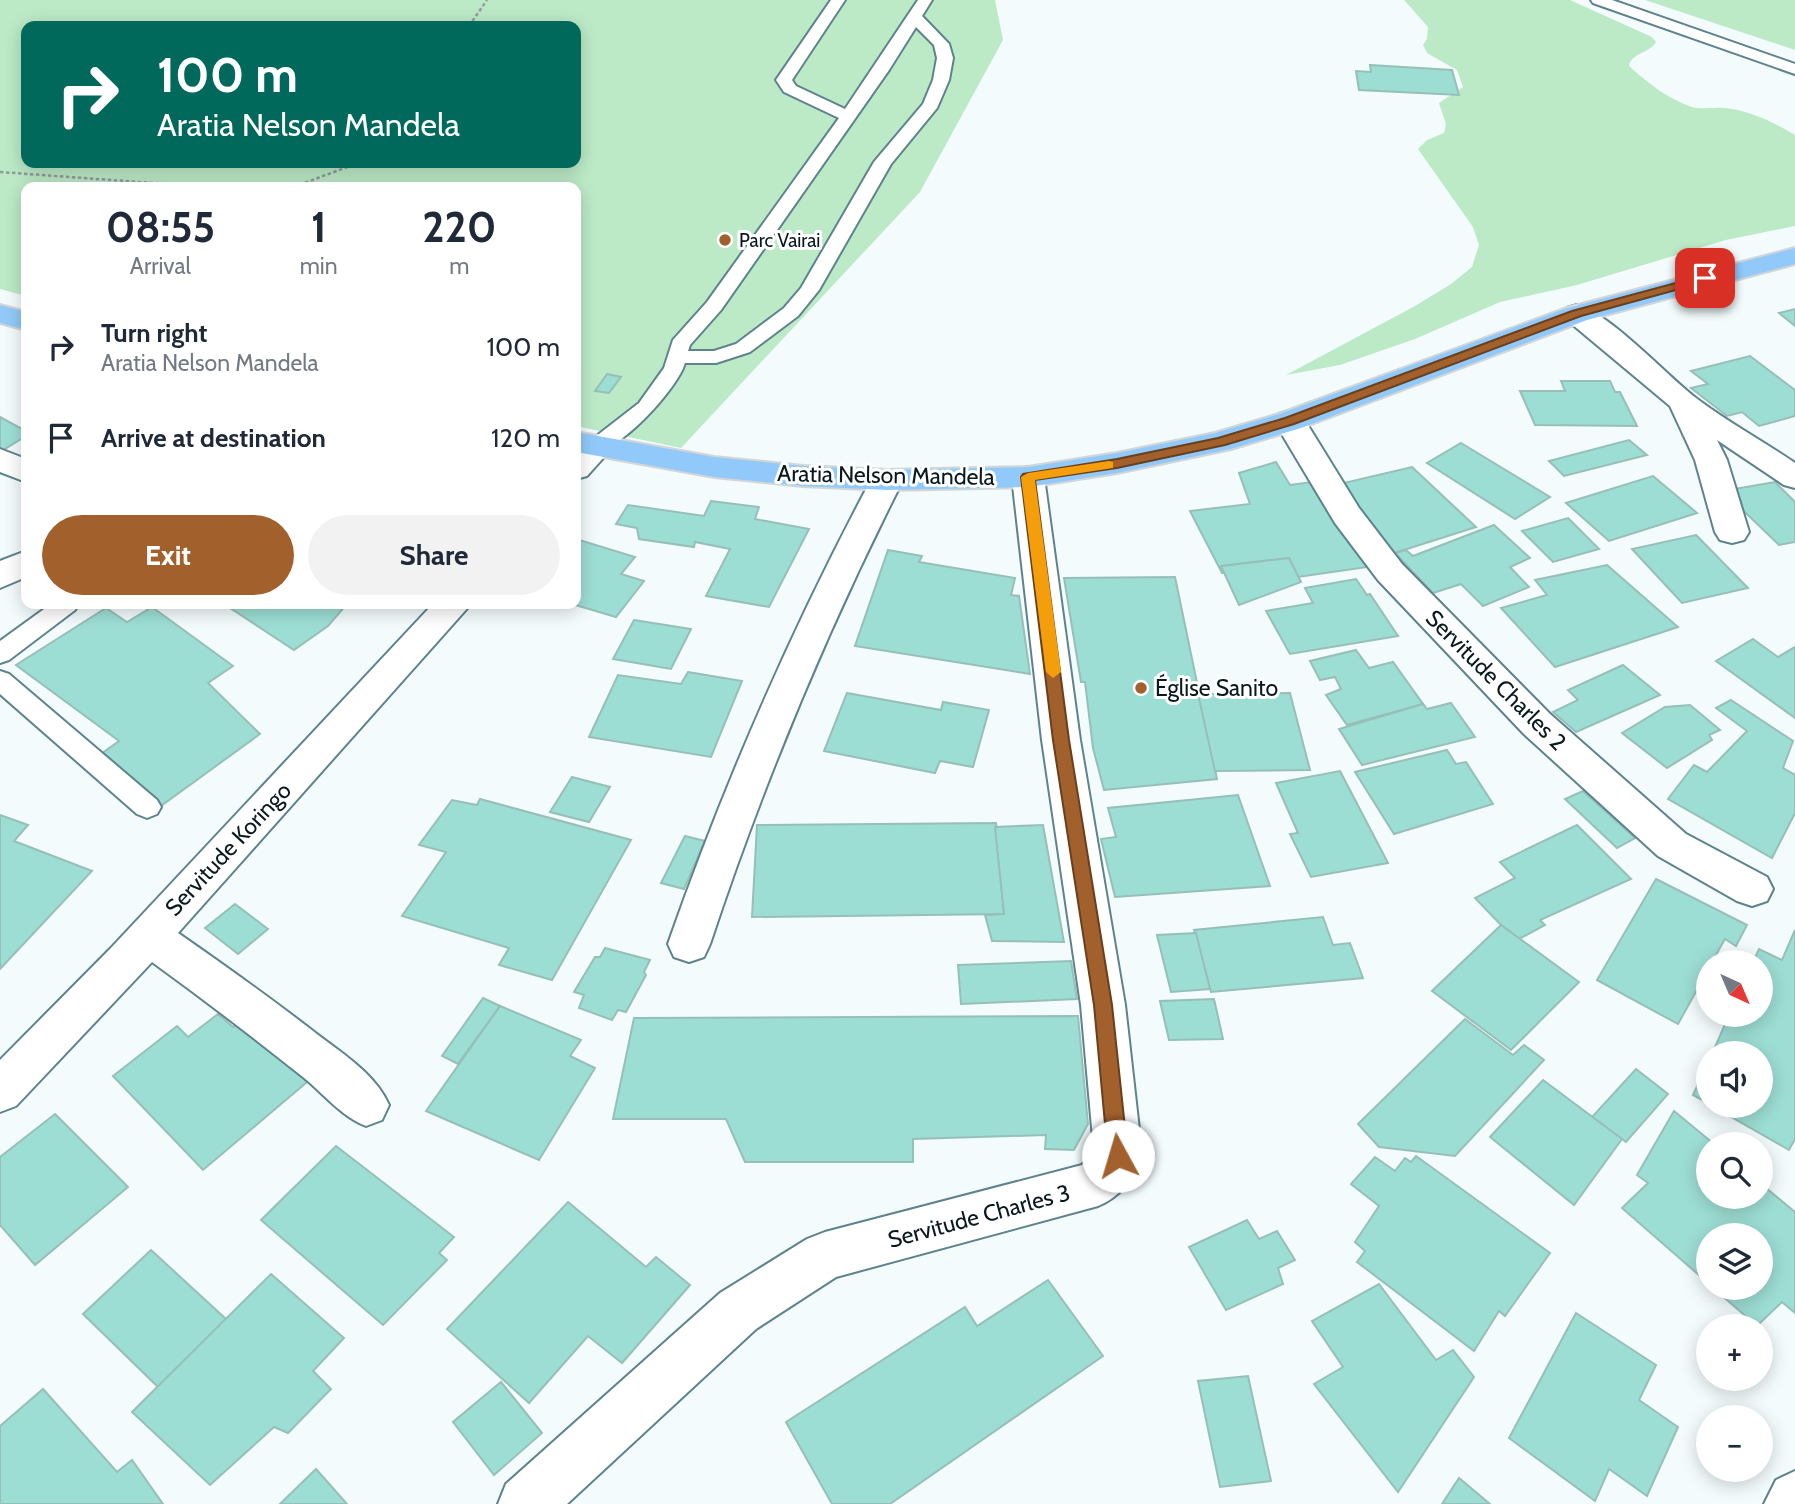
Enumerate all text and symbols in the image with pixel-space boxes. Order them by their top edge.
text: 100 m [157,45,298,104]
icon: right [42,49,133,140]
text: Aratia Nelson Mandela [157,105,460,144]
text: 08:55 [106,201,215,253]
text: 1 [311,201,326,253]
text: 220 [422,201,496,253]
place label: Parc Vairai [739,229,820,252]
marker: Parc Vairai [717,232,733,248]
pin [1675,248,1735,308]
text: Arrival [130,252,191,280]
text: min [300,252,338,280]
text: m [449,252,469,280]
icon: arrive [1686,259,1724,297]
text: Turn right [101,317,207,349]
icon: right [42,328,80,366]
text: 100 m [487,331,560,363]
text: Aratia Nelson Mandela [101,349,319,377]
icon: arrive [42,419,80,457]
text: Arrive at destination [101,422,326,454]
text: 120 m [491,422,560,454]
street label: Aratia Nelson Mandela [777,459,995,491]
button: Exit [42,515,294,595]
button: Share [308,515,560,595]
street label: Servitude Charles 2 [1420,604,1572,756]
place label: Église Sanito [1155,673,1278,702]
marker: Église Sanito [1133,680,1149,696]
street label: Servitude Koringo [159,776,297,922]
north arrow [1696,950,1773,1027]
map controls [1696,950,1773,1482]
button: sound [1696,1041,1773,1118]
position arrow [1081,1119,1155,1193]
button: search [1696,1132,1773,1209]
street label: Servitude Charles 3 [885,1178,1073,1254]
button: layers [1696,1223,1773,1300]
button: + [1696,1314,1773,1391]
button: − [1696,1405,1773,1482]

